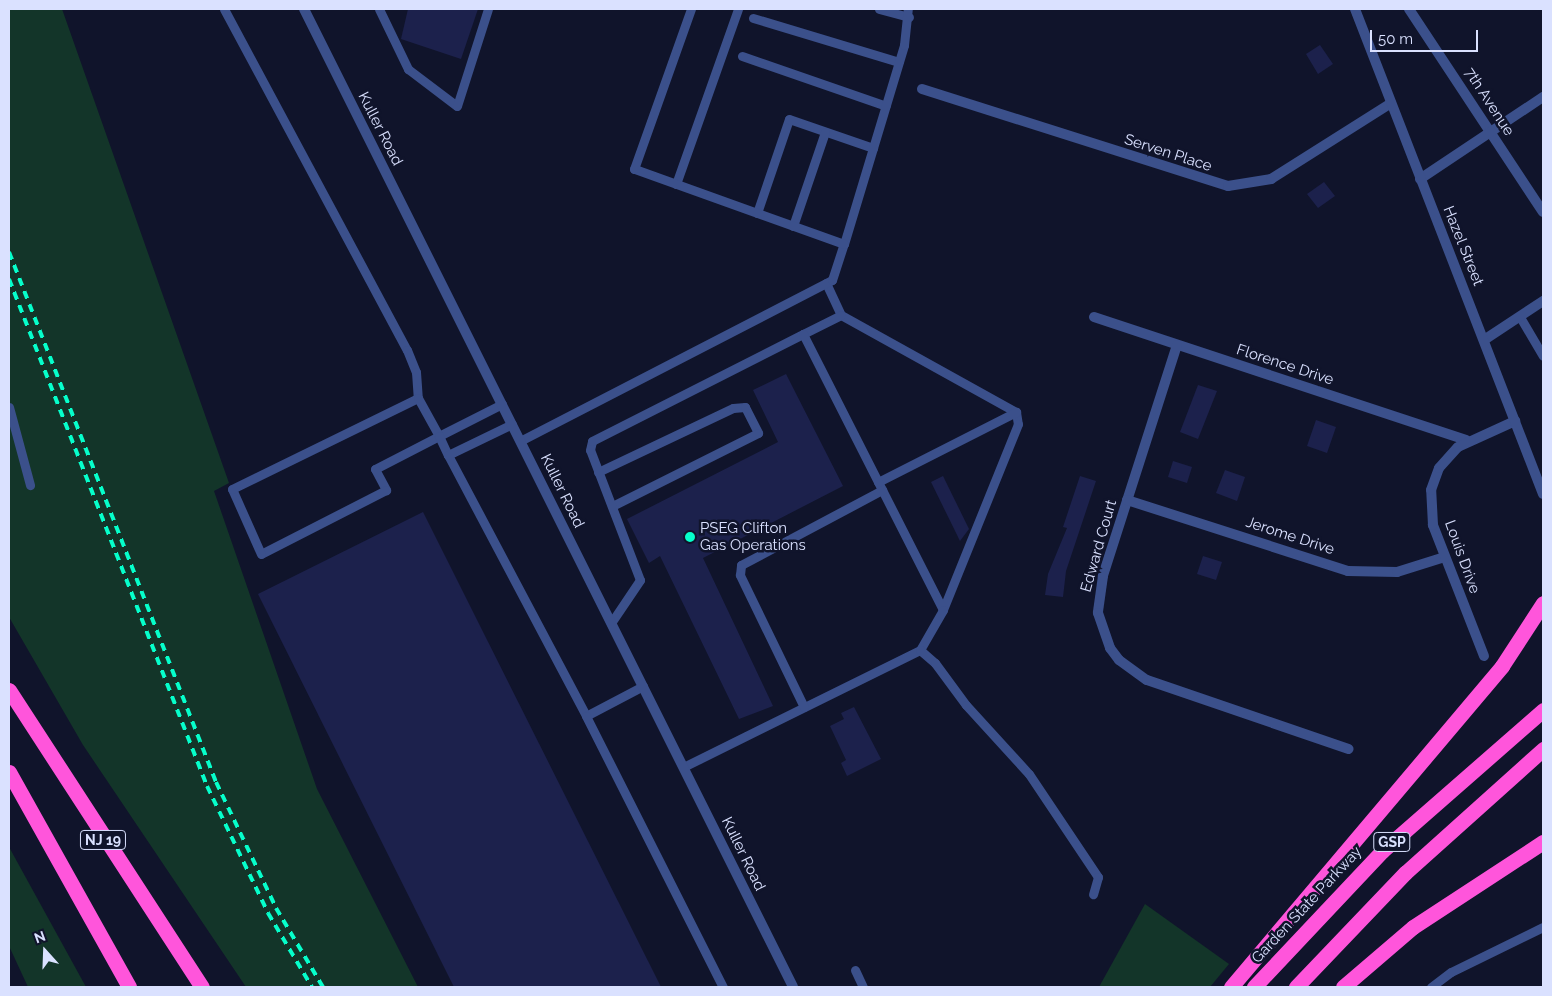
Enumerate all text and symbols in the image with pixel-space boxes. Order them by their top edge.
scale bar [1372,20,1480,52]
text: 50 m [1378,30,1413,48]
street label: 7th Avenue [1460,64,1518,140]
street label: Kuller Road [354,89,406,169]
street label: Serven Place [1122,130,1214,176]
street label: Hazel Street [1439,203,1487,289]
street label: Florence Drive [1234,341,1336,389]
street label: Kuller Road [536,451,588,531]
street label: Edward Court [1077,498,1121,594]
street label: Jerome Drive [1243,513,1337,559]
street label: Louis Drive [1440,518,1484,596]
place label: PSEG Clifton Gas Operations [700,519,806,554]
marker: PSEG Clifton Gas Operations [684,531,696,543]
street label: Kuller Road [717,814,769,894]
road number: NJ 19 [79,828,127,852]
road number: GSP [1373,830,1411,854]
street label: Garden State Parkway [1248,843,1366,967]
north arrow [20,926,70,976]
text: N [32,928,48,946]

